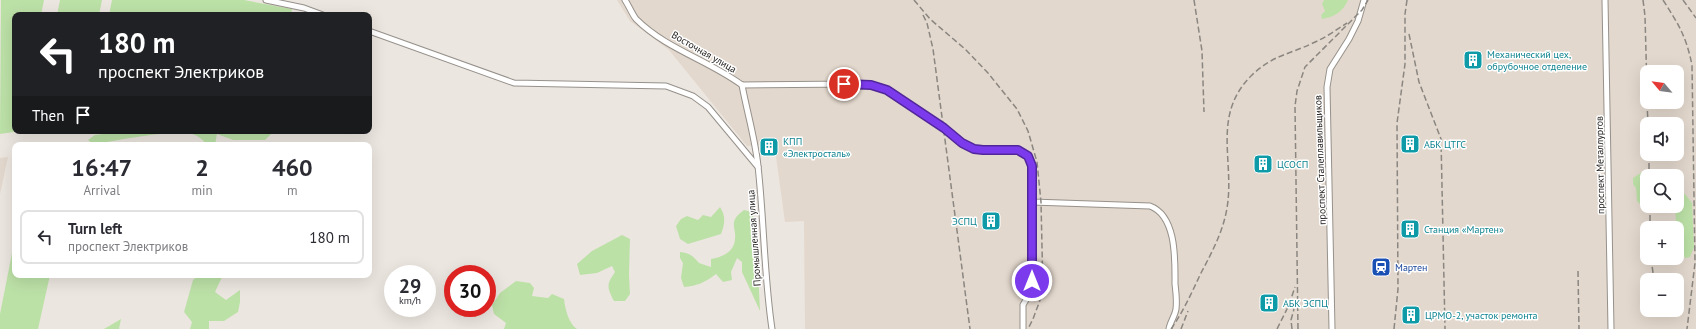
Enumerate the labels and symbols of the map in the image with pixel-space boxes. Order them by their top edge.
street label: Восточная улица [669,28,739,76]
place label: Механический цех, обрубочное отделение [1487,48,1587,73]
building icon: Механический цех, обрубочное отделение [1462,49,1484,71]
north arrow [1640,65,1684,109]
pin [827,67,861,101]
street label: проспект Сталеплавильщиков [1311,95,1329,225]
street label: проспект Металлургов [1593,116,1607,214]
building icon: АБК ЦТГС [1399,133,1421,155]
place label: КПП «Электросталь» [783,135,851,160]
building icon: КПП «Электросталь» [758,136,780,158]
place label: АБК ЦТГС [1424,138,1466,151]
building icon: ЦСОСП [1252,153,1274,175]
place label: ЦСОСП [1277,158,1308,171]
street label: Промышленная улица [744,189,764,287]
building icon: ЭСПЦ [980,210,1002,232]
place label: ЭСПЦ [952,215,977,228]
building icon: Станция «Мартен» [1399,218,1421,240]
place label: Станция «Мартен» [1424,223,1504,236]
station icon: Мартен [1370,256,1392,278]
position arrow [1011,260,1053,302]
place label: Мартен [1395,261,1427,274]
speed limit sign: 30 [444,265,496,317]
building icon: АБК ЭСПЦ [1258,292,1280,314]
place label: АБК ЭСПЦ [1283,297,1328,310]
building icon: ЦРМО-2, участок ремонта [1400,304,1422,326]
place label: ЦРМО-2, участок ремонта [1425,309,1538,322]

